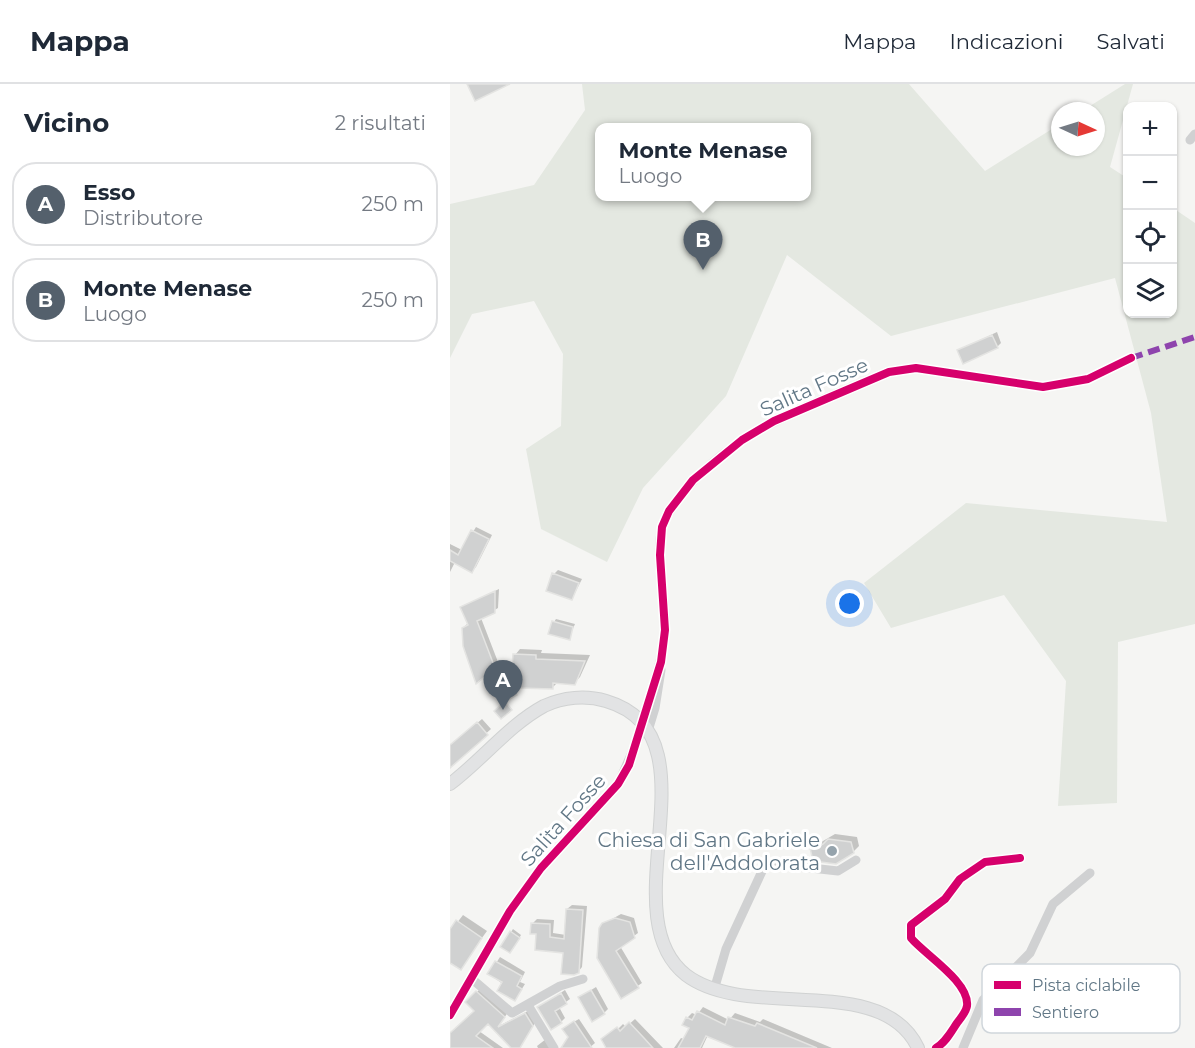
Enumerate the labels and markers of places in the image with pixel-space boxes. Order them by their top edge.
pin: B [684,220,722,270]
pin: A [484,660,522,710]
place label: Chiesa di San Gabriele dell'Addolorata [597,828,820,875]
marker: Chiesa di San Gabriele dell'Addolorata [825,844,839,858]

